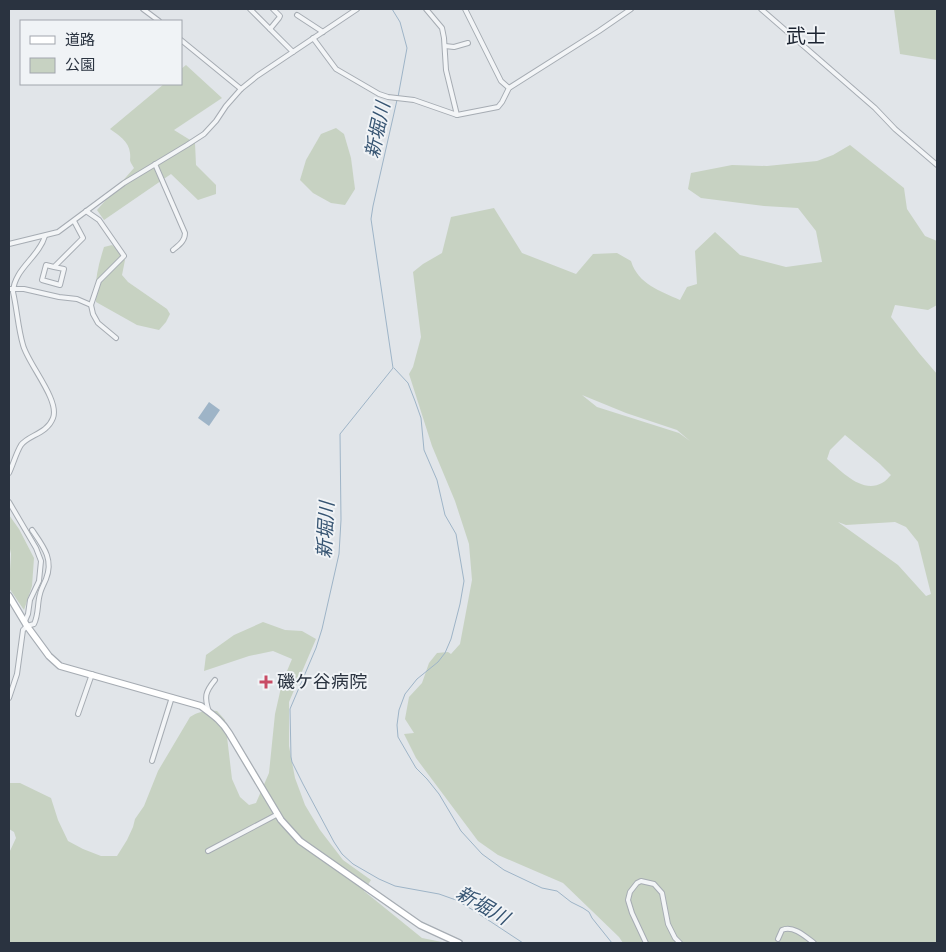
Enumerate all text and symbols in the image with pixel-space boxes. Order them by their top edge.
legend [20,20,182,85]
district label: 武士 [786,22,826,49]
text: 道路 [65,30,95,49]
text: 公園 [65,55,95,74]
water label: 新堀川 [359,98,395,160]
water label: 新堀川 [312,499,339,559]
place label: 磯ケ谷病院 [277,670,367,693]
marker: 磯ケ谷病院 [259,675,273,689]
water label: 新堀川 [452,880,515,931]

